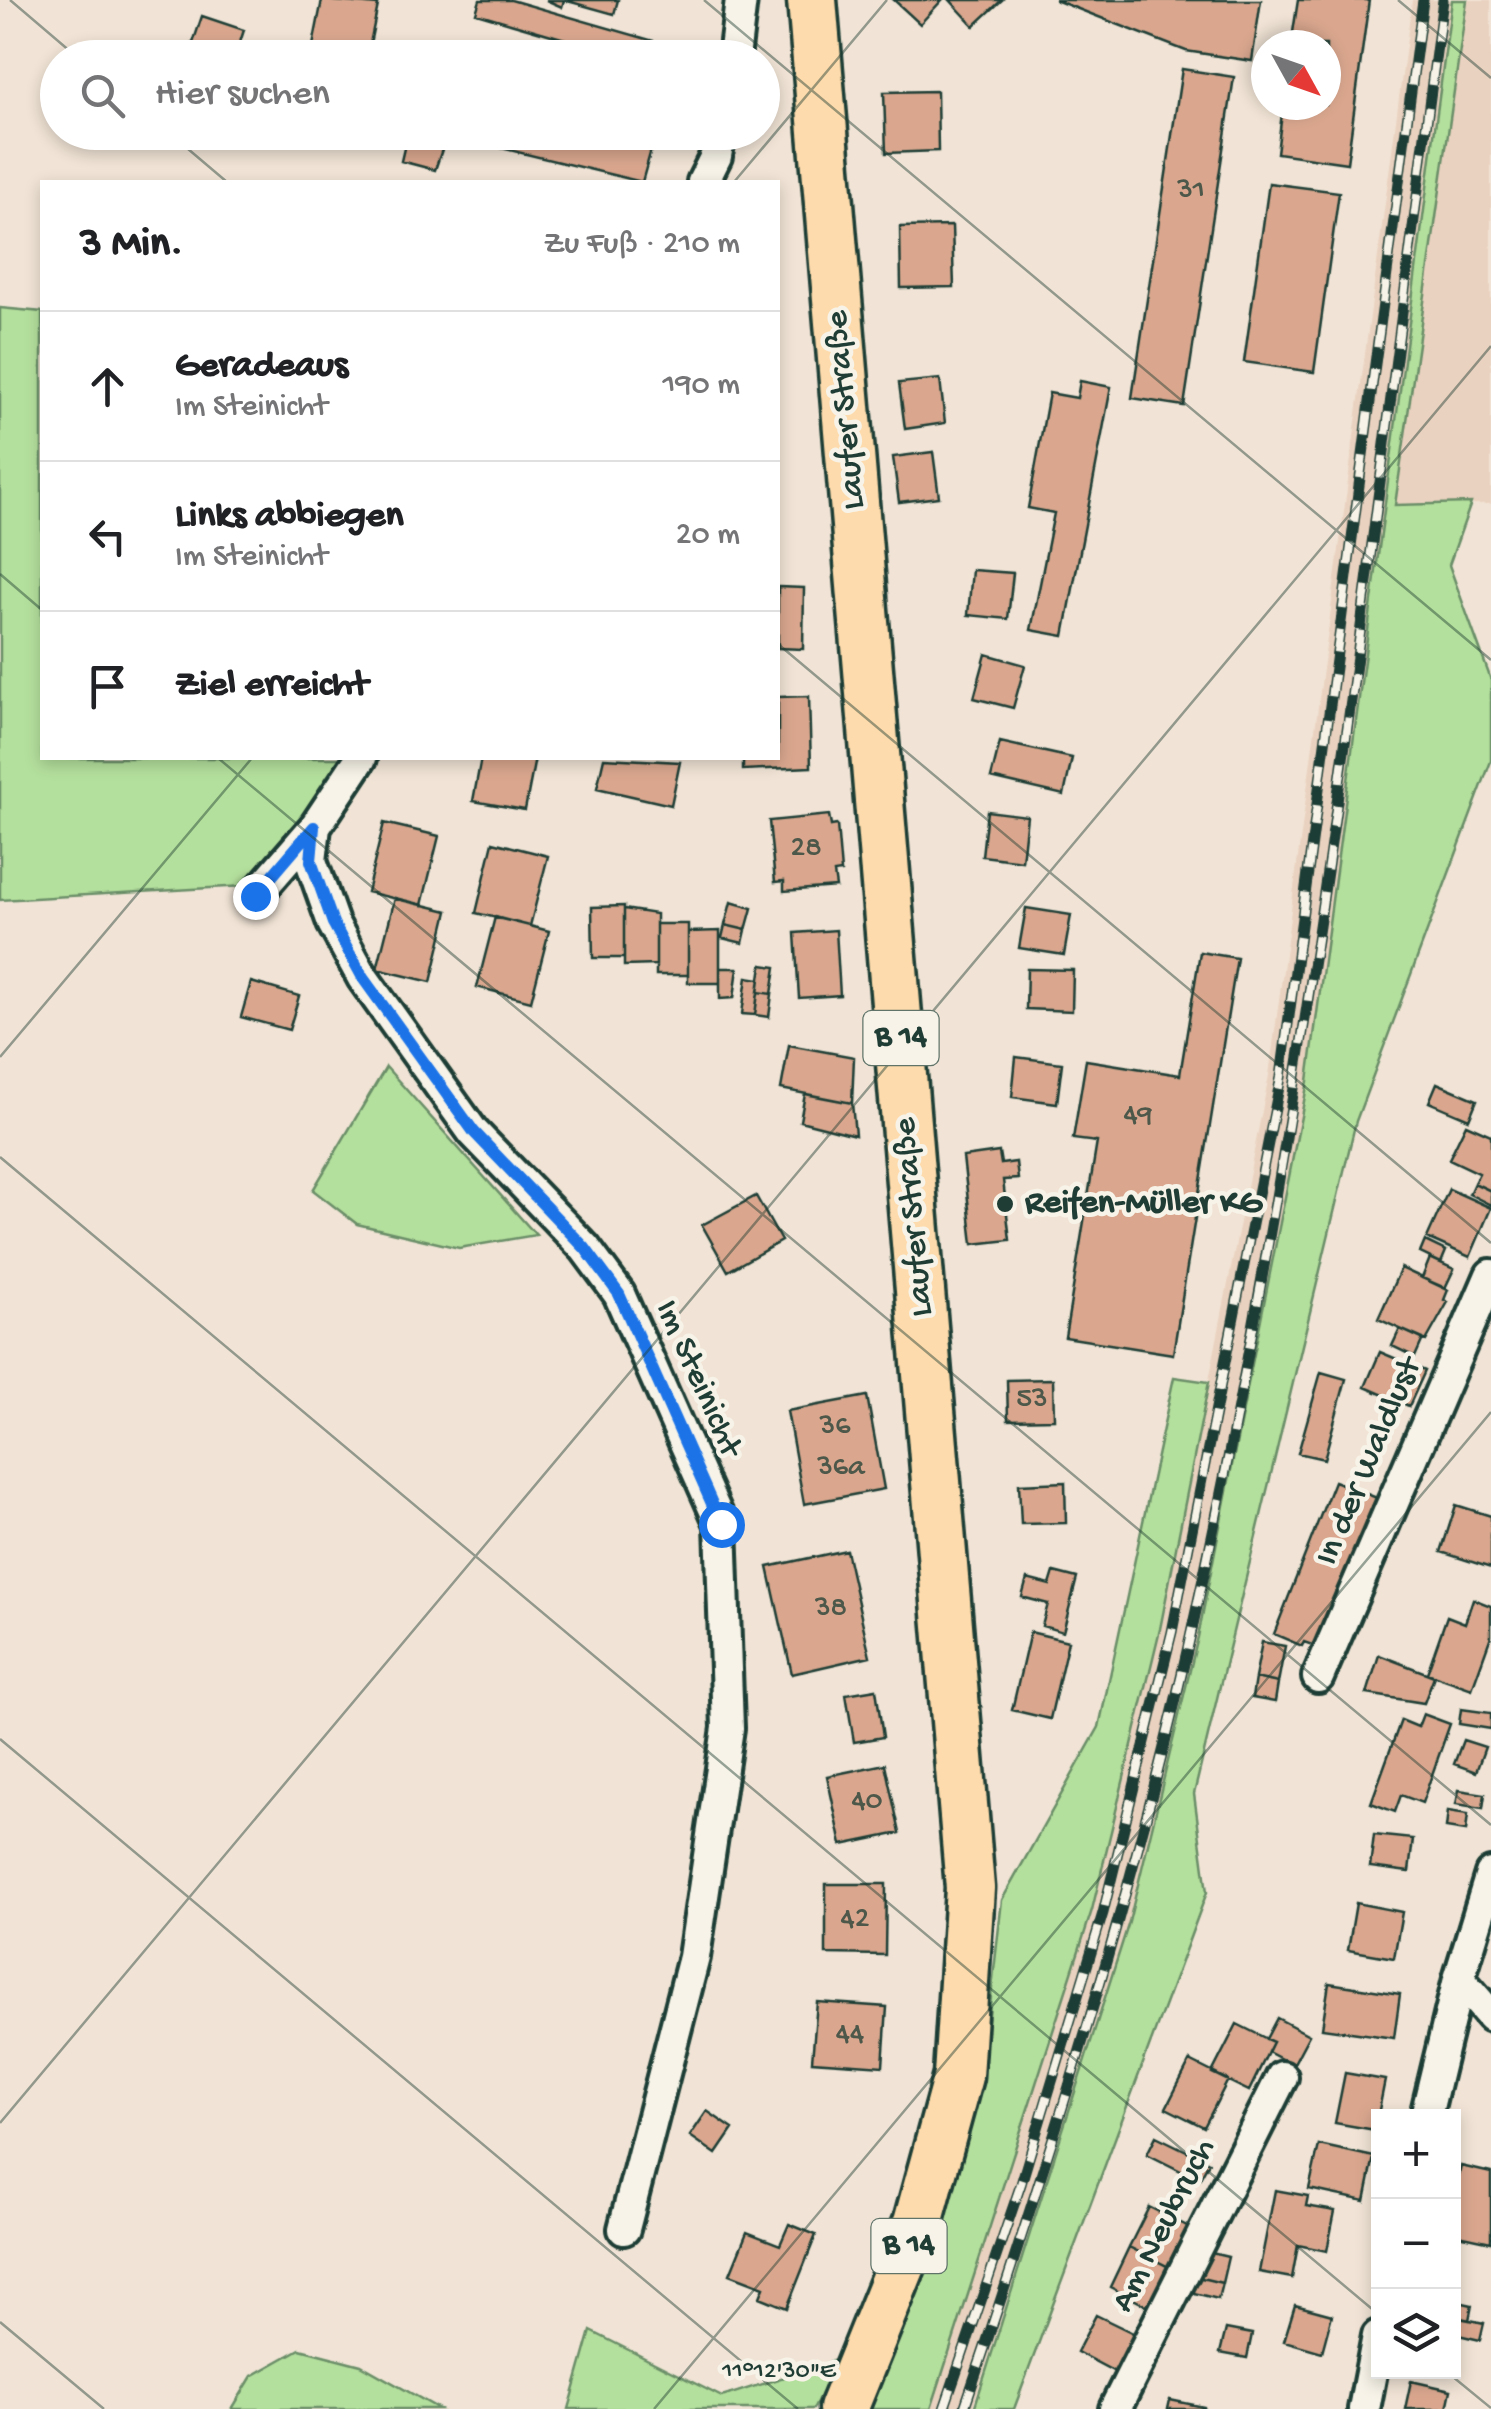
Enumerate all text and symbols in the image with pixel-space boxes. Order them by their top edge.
north arrow [1251,30,1341,120]
search box [40,40,780,150]
icon: search [75,68,130,123]
text: Hier suchen [155,73,330,117]
house number: 31 [1176,174,1205,209]
text: 3 Min. [80,221,183,270]
text: Zu Fuß · 210 m [544,226,740,264]
street label: Laufer Straße [818,308,876,511]
text: Geradeaus [175,345,348,389]
icon: ahead [80,359,135,414]
text: 190 m [663,367,740,405]
text: Im Steinicht [175,389,328,427]
text: Links abbiegen [175,495,403,539]
icon: left [80,509,135,564]
text: 20 m [676,517,740,555]
text: Im Steinicht [175,539,328,577]
icon: arrive [80,659,135,714]
text: Ziel erreicht [175,664,368,708]
house number: 28 [790,832,822,867]
route end [233,874,279,920]
road number: B 14 [864,1011,938,1065]
house number: 49 [1123,1099,1153,1134]
street label: Laufer Straße [886,1115,944,1318]
place label: Reifen-Müller KG [1025,1184,1264,1225]
marker: Reifen-Müller KG [994,1193,1016,1215]
street label: Im Steinicht [644,1294,751,1466]
street label: In der Waldlust [1308,1350,1433,1572]
house number: 53 [1016,1383,1048,1418]
house number: 36 [819,1410,851,1445]
house number: 36a [816,1451,866,1486]
route start [699,1502,745,1548]
house number: 38 [814,1592,847,1627]
house number: 40 [851,1785,883,1820]
house number: 42 [841,1903,869,1938]
house number: 44 [836,2018,864,2053]
map controls [1371,2109,1461,2379]
button: + [1371,2109,1461,2199]
street label: Am Neubruch [1104,2132,1226,2320]
button: − [1371,2199,1461,2289]
road number: B 14 [872,2219,946,2273]
button: layers [1371,2289,1461,2379]
text: 11°12'30"E [721,2358,837,2387]

